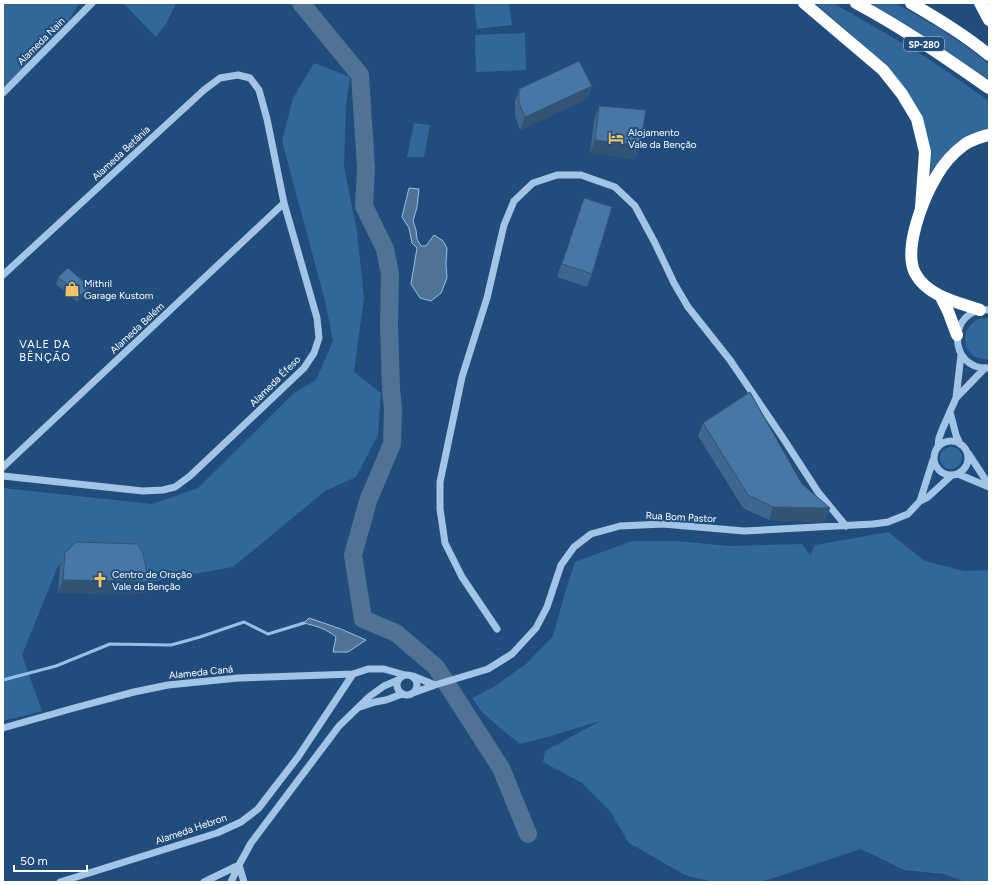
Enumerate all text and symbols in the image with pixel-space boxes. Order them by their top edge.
street label: Alameda Nain [14,14,68,68]
road number: SP-280 [904,37,944,51]
street label: Alameda Betânia [89,123,153,183]
place label: Alojamento Vale da Benção [628,126,697,151]
hotel icon: Alojamento Vale da Benção [607,129,625,147]
place label: Mithril Garage Kustom [84,277,153,302]
shop icon: Mithril Garage Kustom [63,280,81,298]
street label: Alameda Belém [107,300,167,356]
district label: VALE DA BÊNÇÃO [19,338,71,364]
street label: Alameda Éfeso [247,353,303,409]
street label: Rua Bom Pastor [645,509,717,525]
place label: Centro de Oração Vale da Benção [112,568,192,593]
church icon: Centro de Oração Vale da Benção [91,571,109,589]
street label: Alameda Caná [168,662,234,682]
street label: Alameda Hebron [153,810,229,847]
scale bar [14,847,87,873]
text: 50 m [20,854,48,868]

